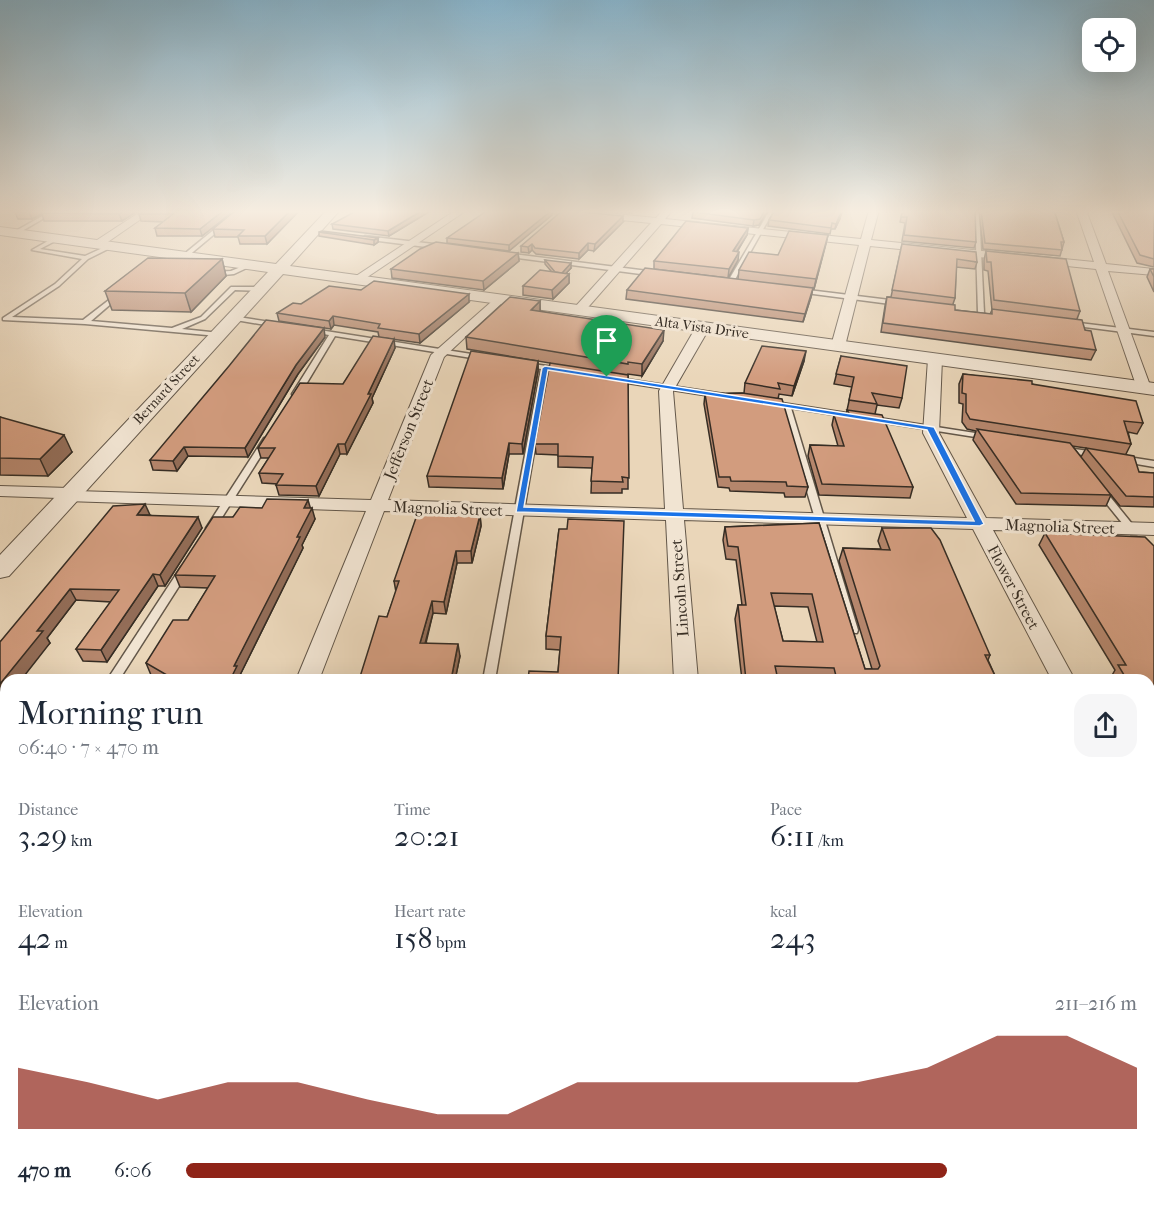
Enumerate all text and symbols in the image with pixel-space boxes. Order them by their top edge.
map controls [1082,18,1136,72]
button: locate [1082,18,1136,72]
street label: Alta Vista Drive [653,312,750,342]
pin [581,315,632,377]
icon: arrive [590,324,623,357]
street label: Bernard Street [129,351,203,428]
street label: Jefferson Street [379,376,437,484]
street label: Magnolia Street [393,497,504,520]
street label: Magnolia Street [1005,515,1116,538]
street label: Lincoln Street [667,538,692,638]
street label: Flower Street [983,542,1044,633]
text: Morning run [18,694,203,733]
button: share [1074,694,1137,757]
text: 06:40 · 7 × 470 m [18,736,159,759]
text: Distance [18,800,78,819]
text: Time [394,800,430,819]
text: Pace [770,800,802,819]
text: 3.29 [18,819,67,854]
text: 20:21 [394,819,459,854]
text: 6:11 [770,819,815,854]
text: km [67,831,92,850]
text: /km [815,831,844,850]
text: Elevation [18,902,83,921]
text: Heart rate [394,902,466,921]
text: kcal [770,902,797,921]
text: 42 [18,921,51,956]
text: 158 [394,921,433,956]
text: 243 [770,921,815,956]
text: m [51,933,68,952]
text: bpm [433,933,466,952]
text: Elevation [18,992,99,1015]
text: 211–216 m [1055,992,1137,1015]
text: 470 m [18,1159,71,1182]
text: 6:06 [114,1159,152,1182]

